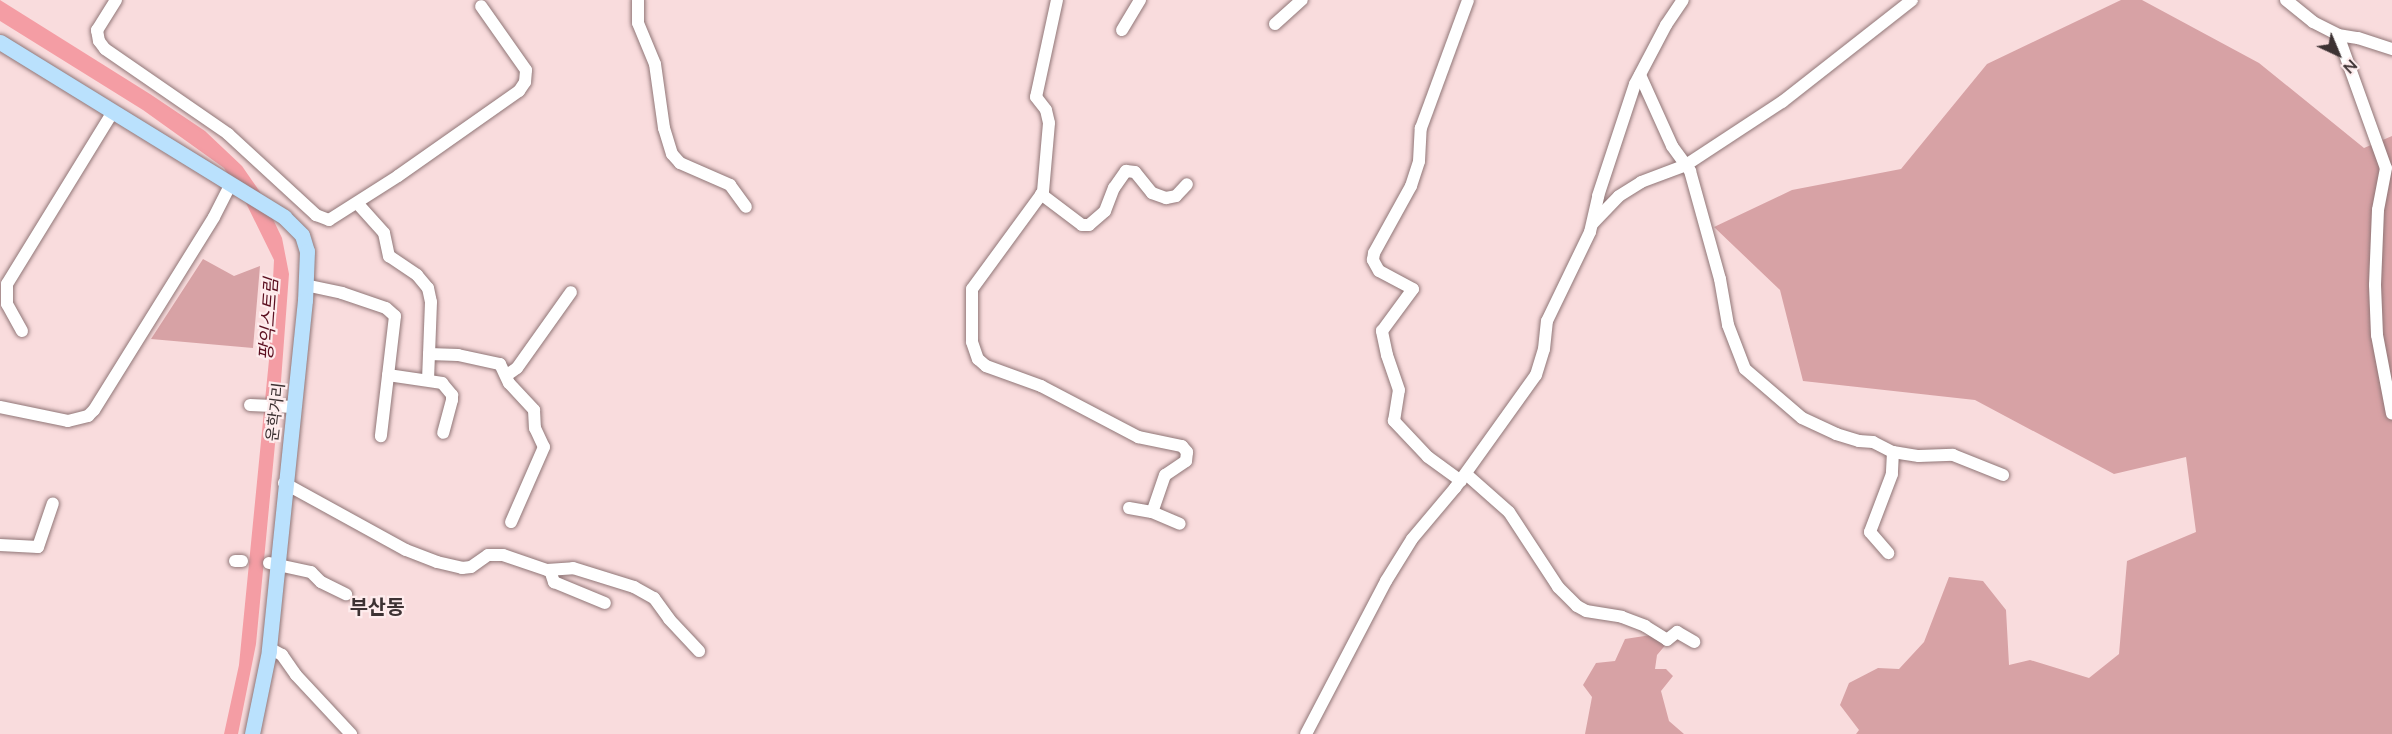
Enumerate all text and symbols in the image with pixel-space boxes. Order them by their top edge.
north arrow [2308,24,2368,84]
text: N [2340,56,2362,78]
water label: 팡익스트림 [254,277,282,361]
street label: 운학거리 [262,382,288,442]
district label: 부산동 [349,594,405,618]

